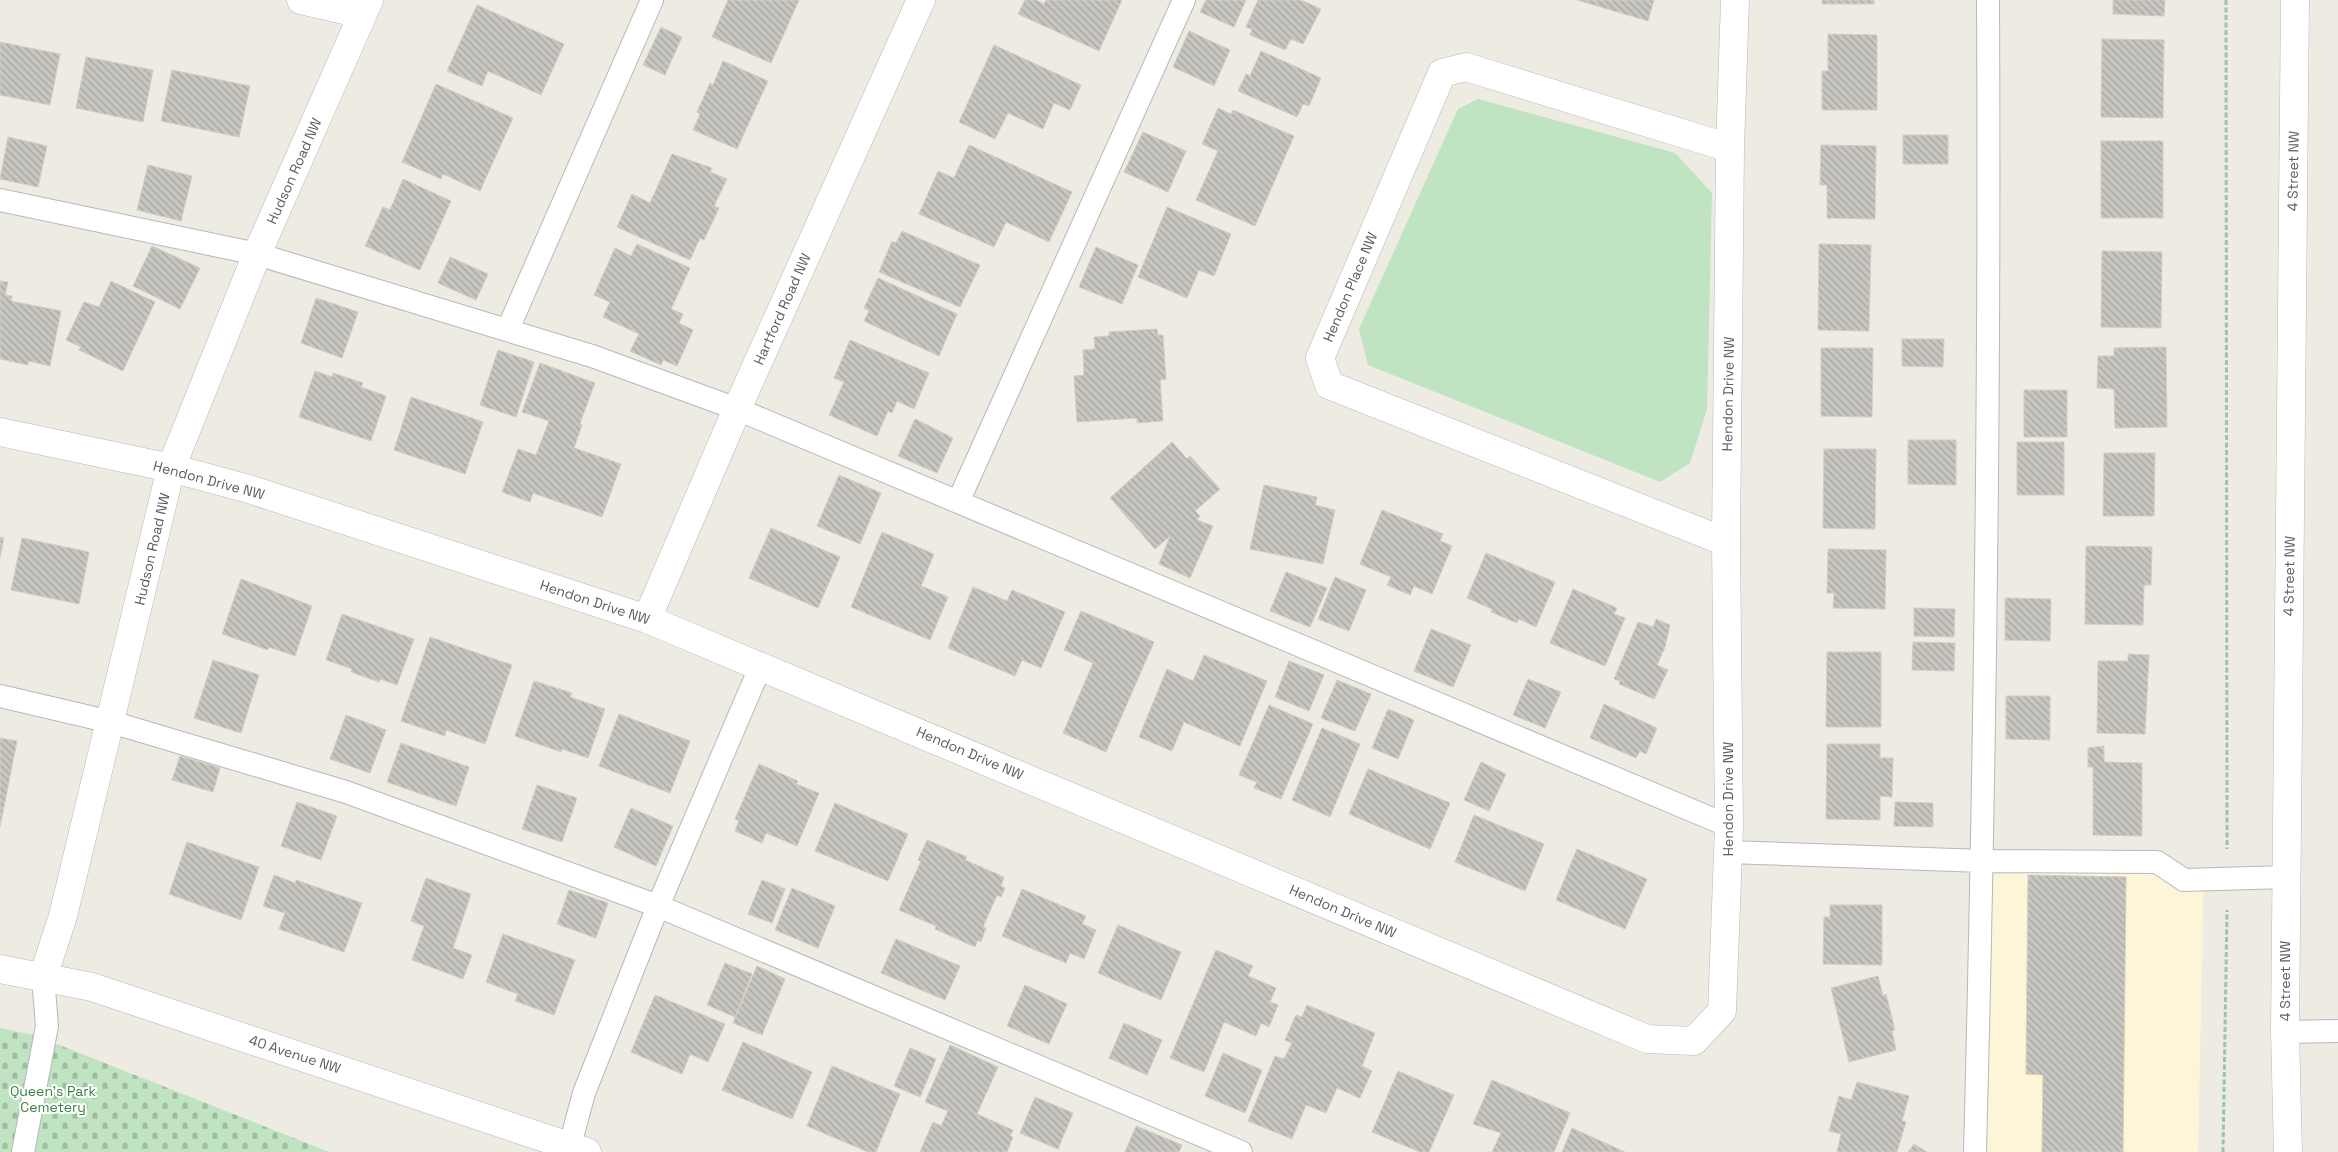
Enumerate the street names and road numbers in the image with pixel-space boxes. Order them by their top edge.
street label: Hudson Road NW [262,115,326,227]
street label: 4 Street NW [2283,131,2303,211]
street label: Hendon Place NW [1319,229,1381,345]
street label: Hartford Road NW [749,250,815,368]
street label: Hendon Drive NW [1718,337,1738,451]
street label: Hendon Drive NW [151,456,267,504]
street label: Hudson Road NW [130,491,174,607]
street label: 4 Street NW [2279,536,2299,616]
street label: Hendon Drive NW [538,576,652,628]
street label: Hendon Drive NW [914,722,1026,784]
street label: Hendon Drive NW [1719,742,1737,856]
street label: Hendon Drive NW [1287,880,1399,942]
street label: 4 Street NW [2276,941,2294,1021]
street label: 40 Avenue NW [247,1031,343,1077]

